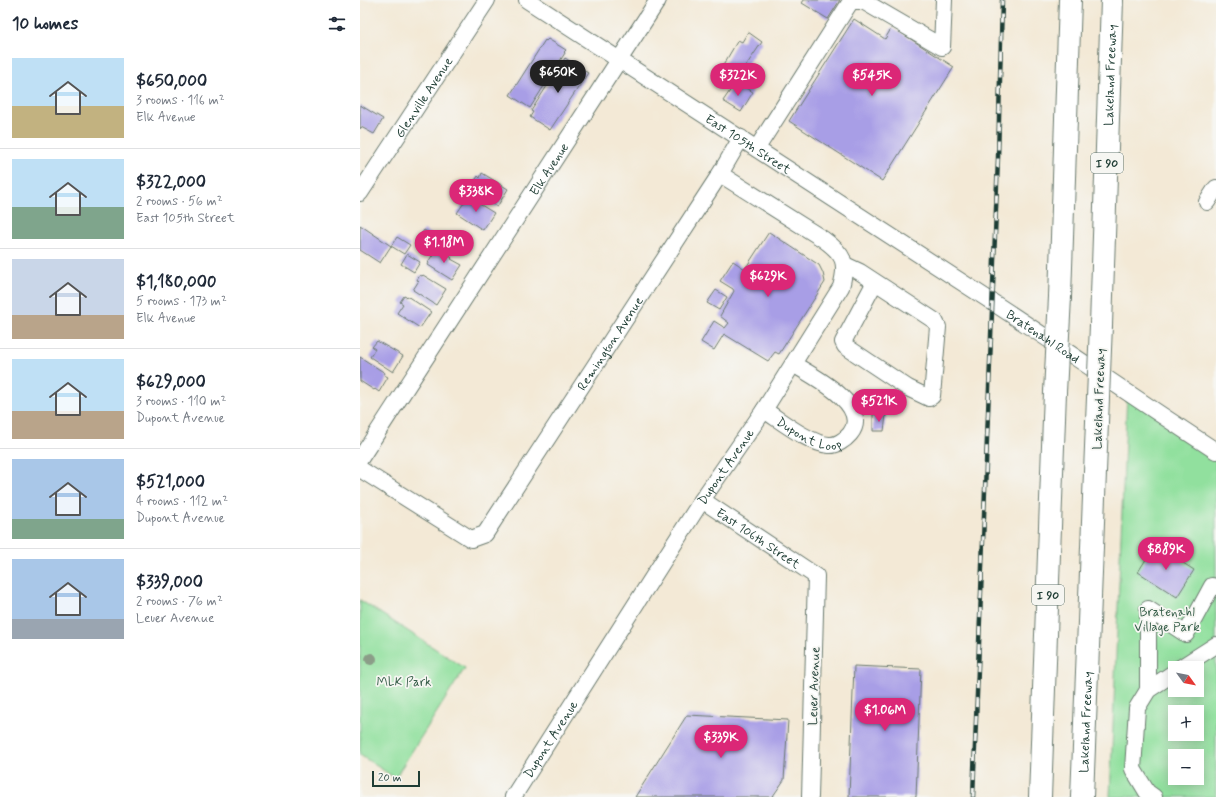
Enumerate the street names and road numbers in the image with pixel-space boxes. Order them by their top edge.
street label: Lakeland Freeway [1101,24,1121,126]
street label: Glenville Avenue [392,54,457,142]
street label: East 105th Street [702,111,794,179]
street label: Elk Avenue [526,140,573,199]
road number: I 90 [1091,153,1123,173]
street label: Remington Avenue [574,294,648,394]
street label: Bratenahl Road [1002,306,1083,368]
street label: Lakeland Freeway [1089,348,1110,450]
street label: Dupont Loop [773,414,845,455]
street label: Dupont Avenue [694,426,759,509]
street label: East 106th Street [712,505,803,573]
road number: I 90 [1032,585,1064,605]
street label: Leuer Avenue [805,647,824,726]
street label: Lakeland Freeway [1076,671,1097,773]
street label: Dupont Avenue [520,698,582,782]

